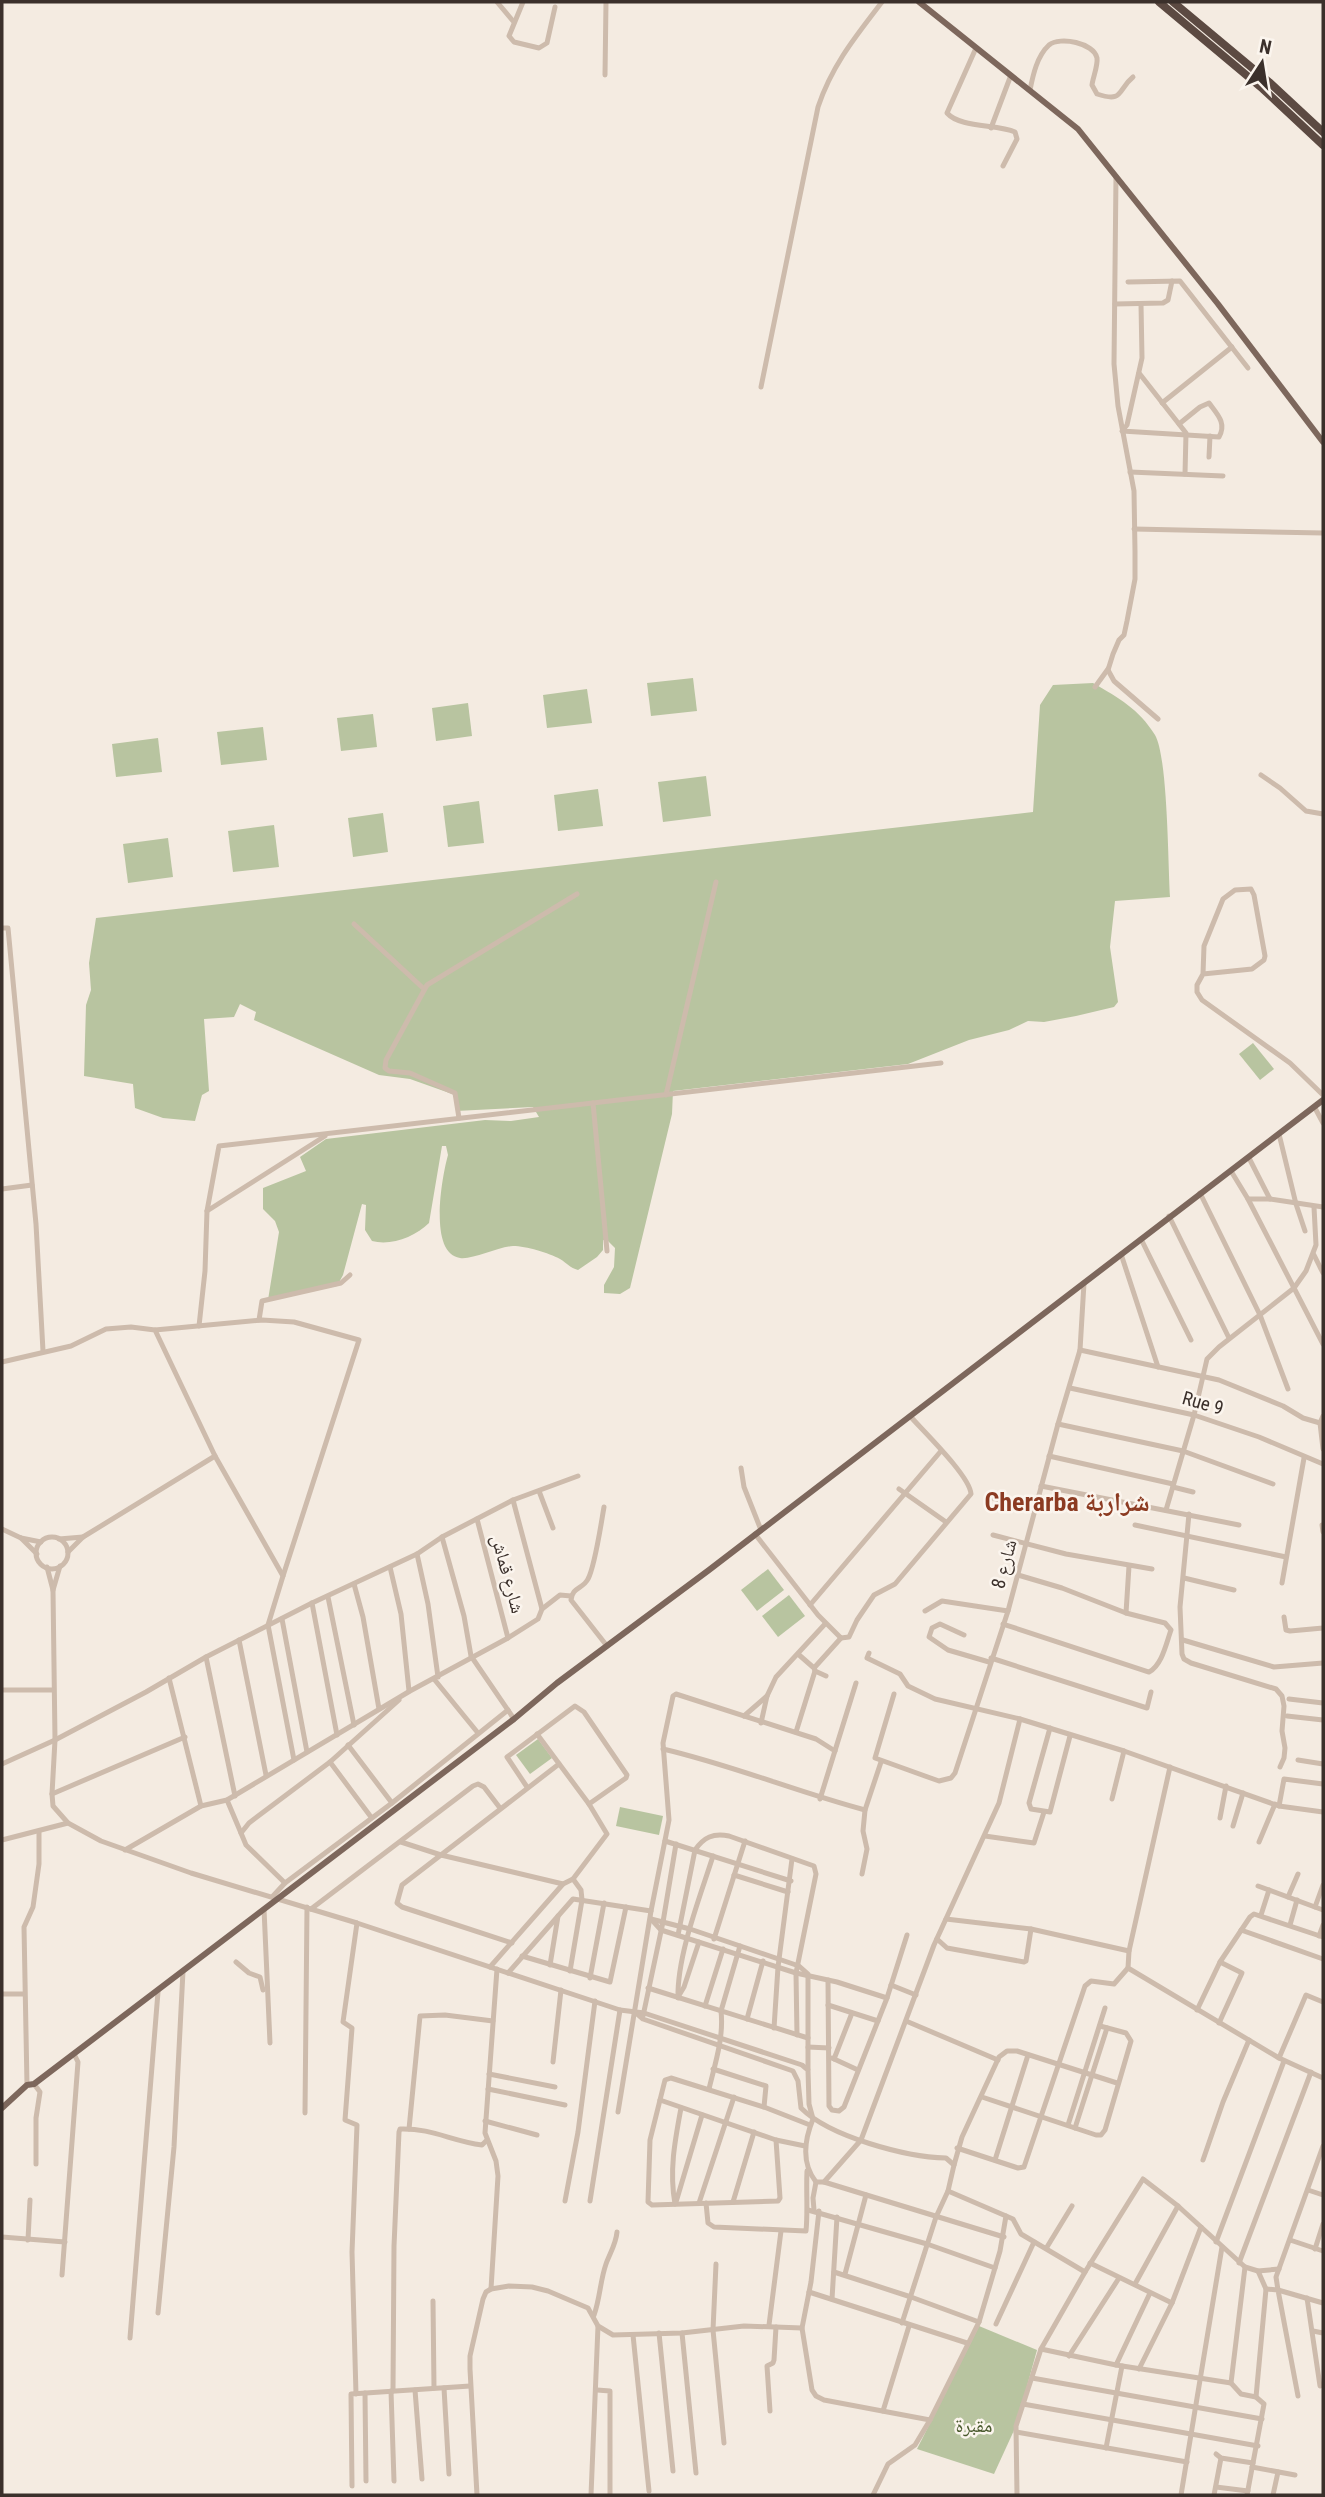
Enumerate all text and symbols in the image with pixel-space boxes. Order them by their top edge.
north arrow [1227,28,1297,98]
text: N [1257,34,1274,59]
street label: Rue 9 [1180,1386,1226,1420]
district label: Cherarba شراربة [984,1487,1150,1517]
street label: شارع قماش [486,1532,530,1616]
street label: شارع 8 [986,1537,1022,1591]
park label: مقبرة [956,2414,993,2437]

